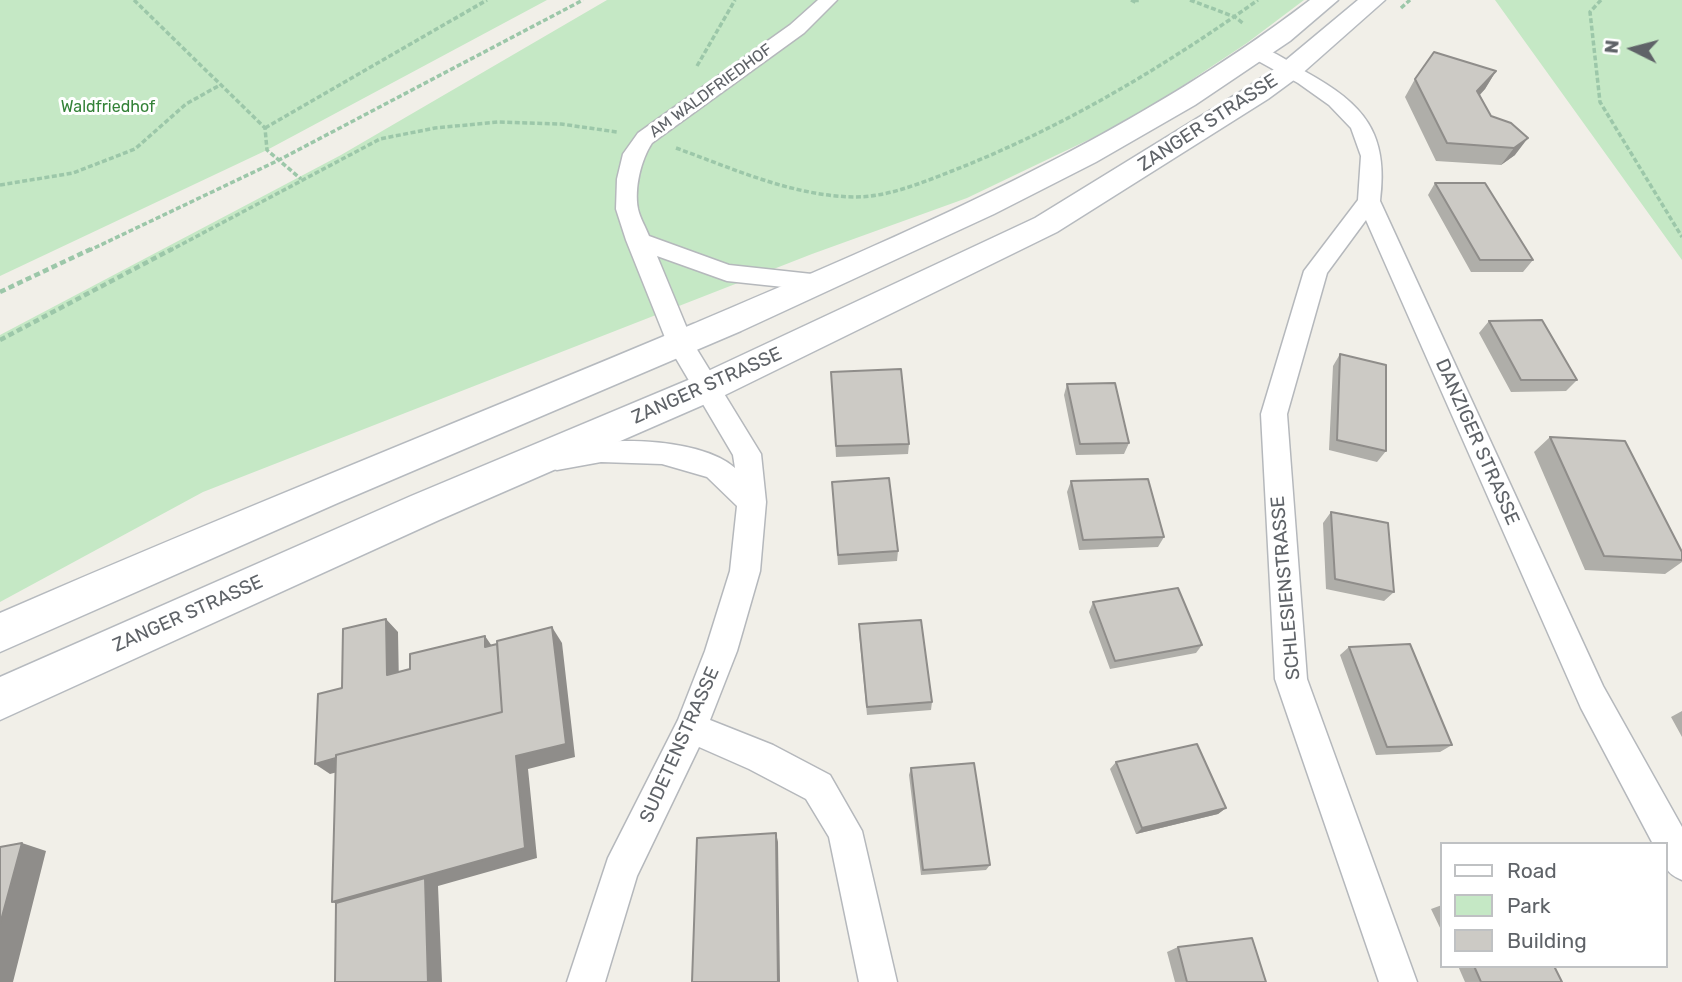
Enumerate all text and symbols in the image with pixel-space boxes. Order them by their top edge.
north arrow [1598,14,1668,84]
text: N [1599,39,1624,55]
street label: AM WALDFRIEDHOF [646,40,776,142]
street label: ZANGER STRASSE [1134,69,1282,177]
park label: Waldfriedhof [61,97,155,117]
street label: ZANGER STRASSE [629,343,785,429]
street label: DANZIGER STRASSE [1430,355,1524,529]
street label: SCHLESIENSTRASSE [1267,495,1305,681]
street label: ZANGER STRASSE [110,571,266,657]
street label: SUDETENSTRASSE [635,664,725,826]
legend [1440,842,1668,968]
text: Road [1507,858,1557,883]
text: Park [1507,893,1551,918]
text: Building [1507,928,1587,953]

